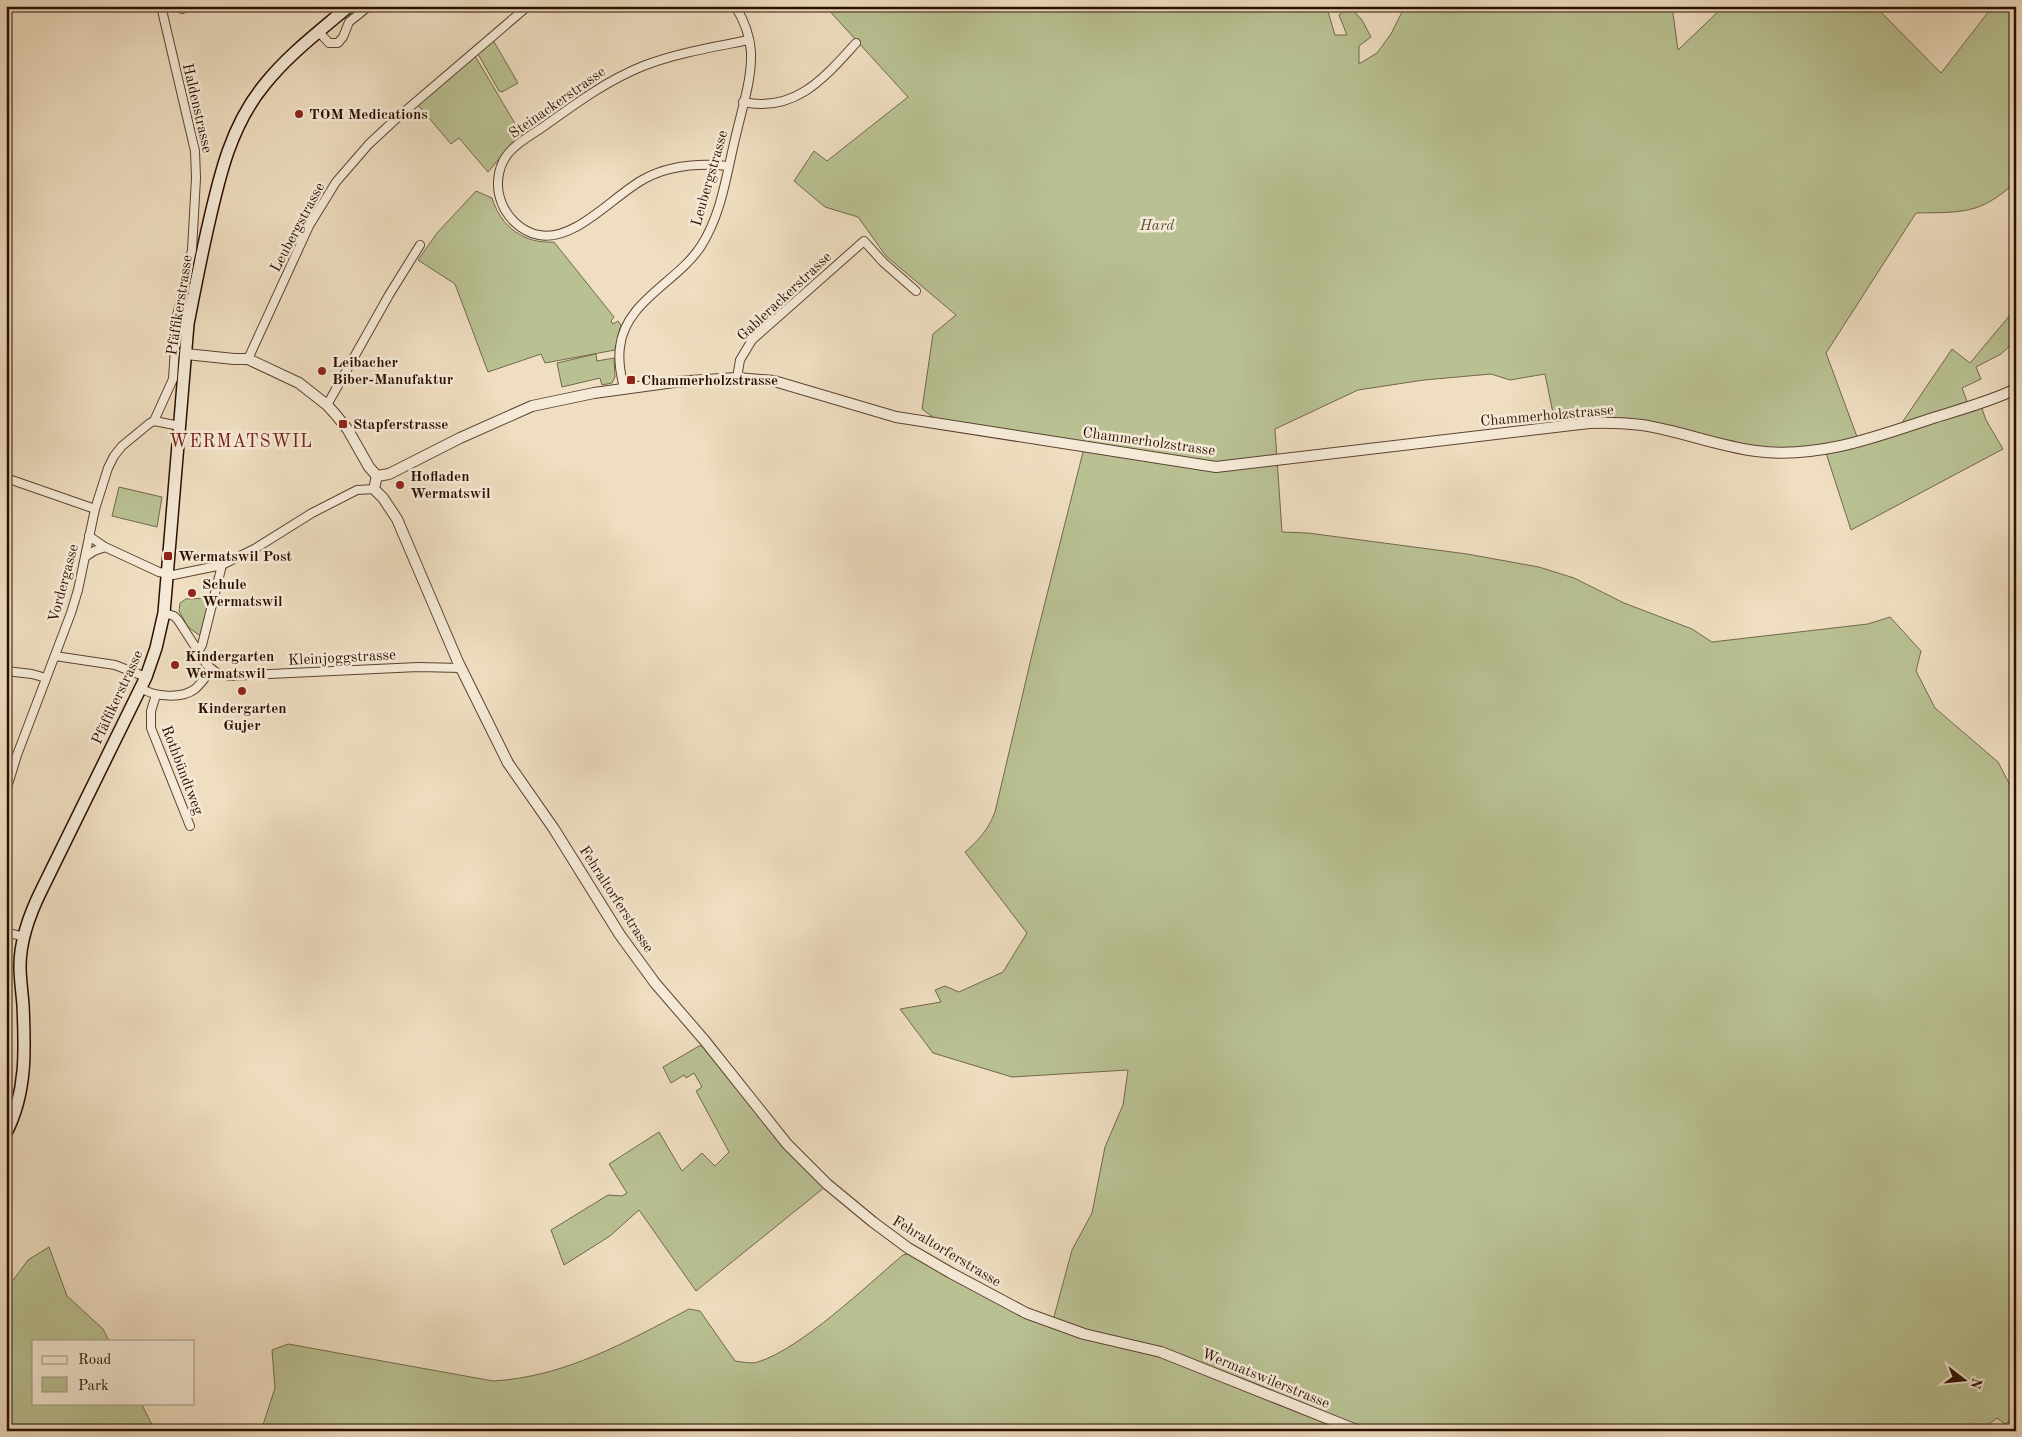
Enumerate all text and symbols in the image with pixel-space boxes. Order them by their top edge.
street label: Haldenstrasse [179,62,214,155]
street label: Steinackerstrasse [507,64,609,142]
marker: TOM Medications [293,108,305,120]
place label: TOM Medications [309,108,428,123]
street label: Leubergstrasse [690,129,731,228]
street label: Leubergstrasse [268,180,328,275]
park label: Hard [1139,219,1175,234]
street label: Gablerackerstrasse [735,250,835,345]
street label: Pfäffikerstrasse [165,254,196,357]
place label: Leibacher Biber-Manufaktur [332,356,454,388]
marker: Leibacher Biber-Manufaktur [316,365,328,377]
marker: Chammerholzstrasse [625,374,637,386]
place label: Chammerholzstrasse [641,374,778,389]
street label: Chammerholzstrasse [1480,403,1615,430]
marker: Stapferstrasse [337,418,349,430]
place label: Stapferstrasse [353,418,448,433]
street label: Chammerholzstrasse [1081,426,1216,459]
district label: WERMATSWIL [169,433,313,451]
place label: Hofladen Wermatswil [410,470,491,502]
marker: Hofladen Wermatswil [394,479,406,491]
street label: Vordergasse [47,543,82,624]
marker: Wermatswil Post [162,550,174,562]
place label: Wermatswil Post [178,550,292,565]
place label: Schule Wermatswil [202,578,283,610]
marker: Schule Wermatswil [186,587,198,599]
street label: Pfäffikerstrasse [90,648,147,747]
street label: Kleinjoggstrasse [288,648,397,669]
place label: Kindergarten Wermatswil [185,650,274,682]
marker: Kindergarten Wermatswil [169,659,181,671]
marker: Kindergarten Gujer [236,685,248,697]
place label: Kindergarten Gujer [197,702,287,734]
street label: Rothbündtweg [158,724,206,817]
street label: Fehraltorferstrasse [576,844,656,956]
street label: Fehraltorferstrasse [889,1214,1003,1291]
legend [32,1340,195,1404]
street label: Wermatswilerstrasse [1199,1347,1332,1412]
text: Road [78,1353,112,1368]
north arrow [1940,1354,1990,1404]
text: N [1967,1376,1984,1391]
text: Park [78,1379,109,1394]

